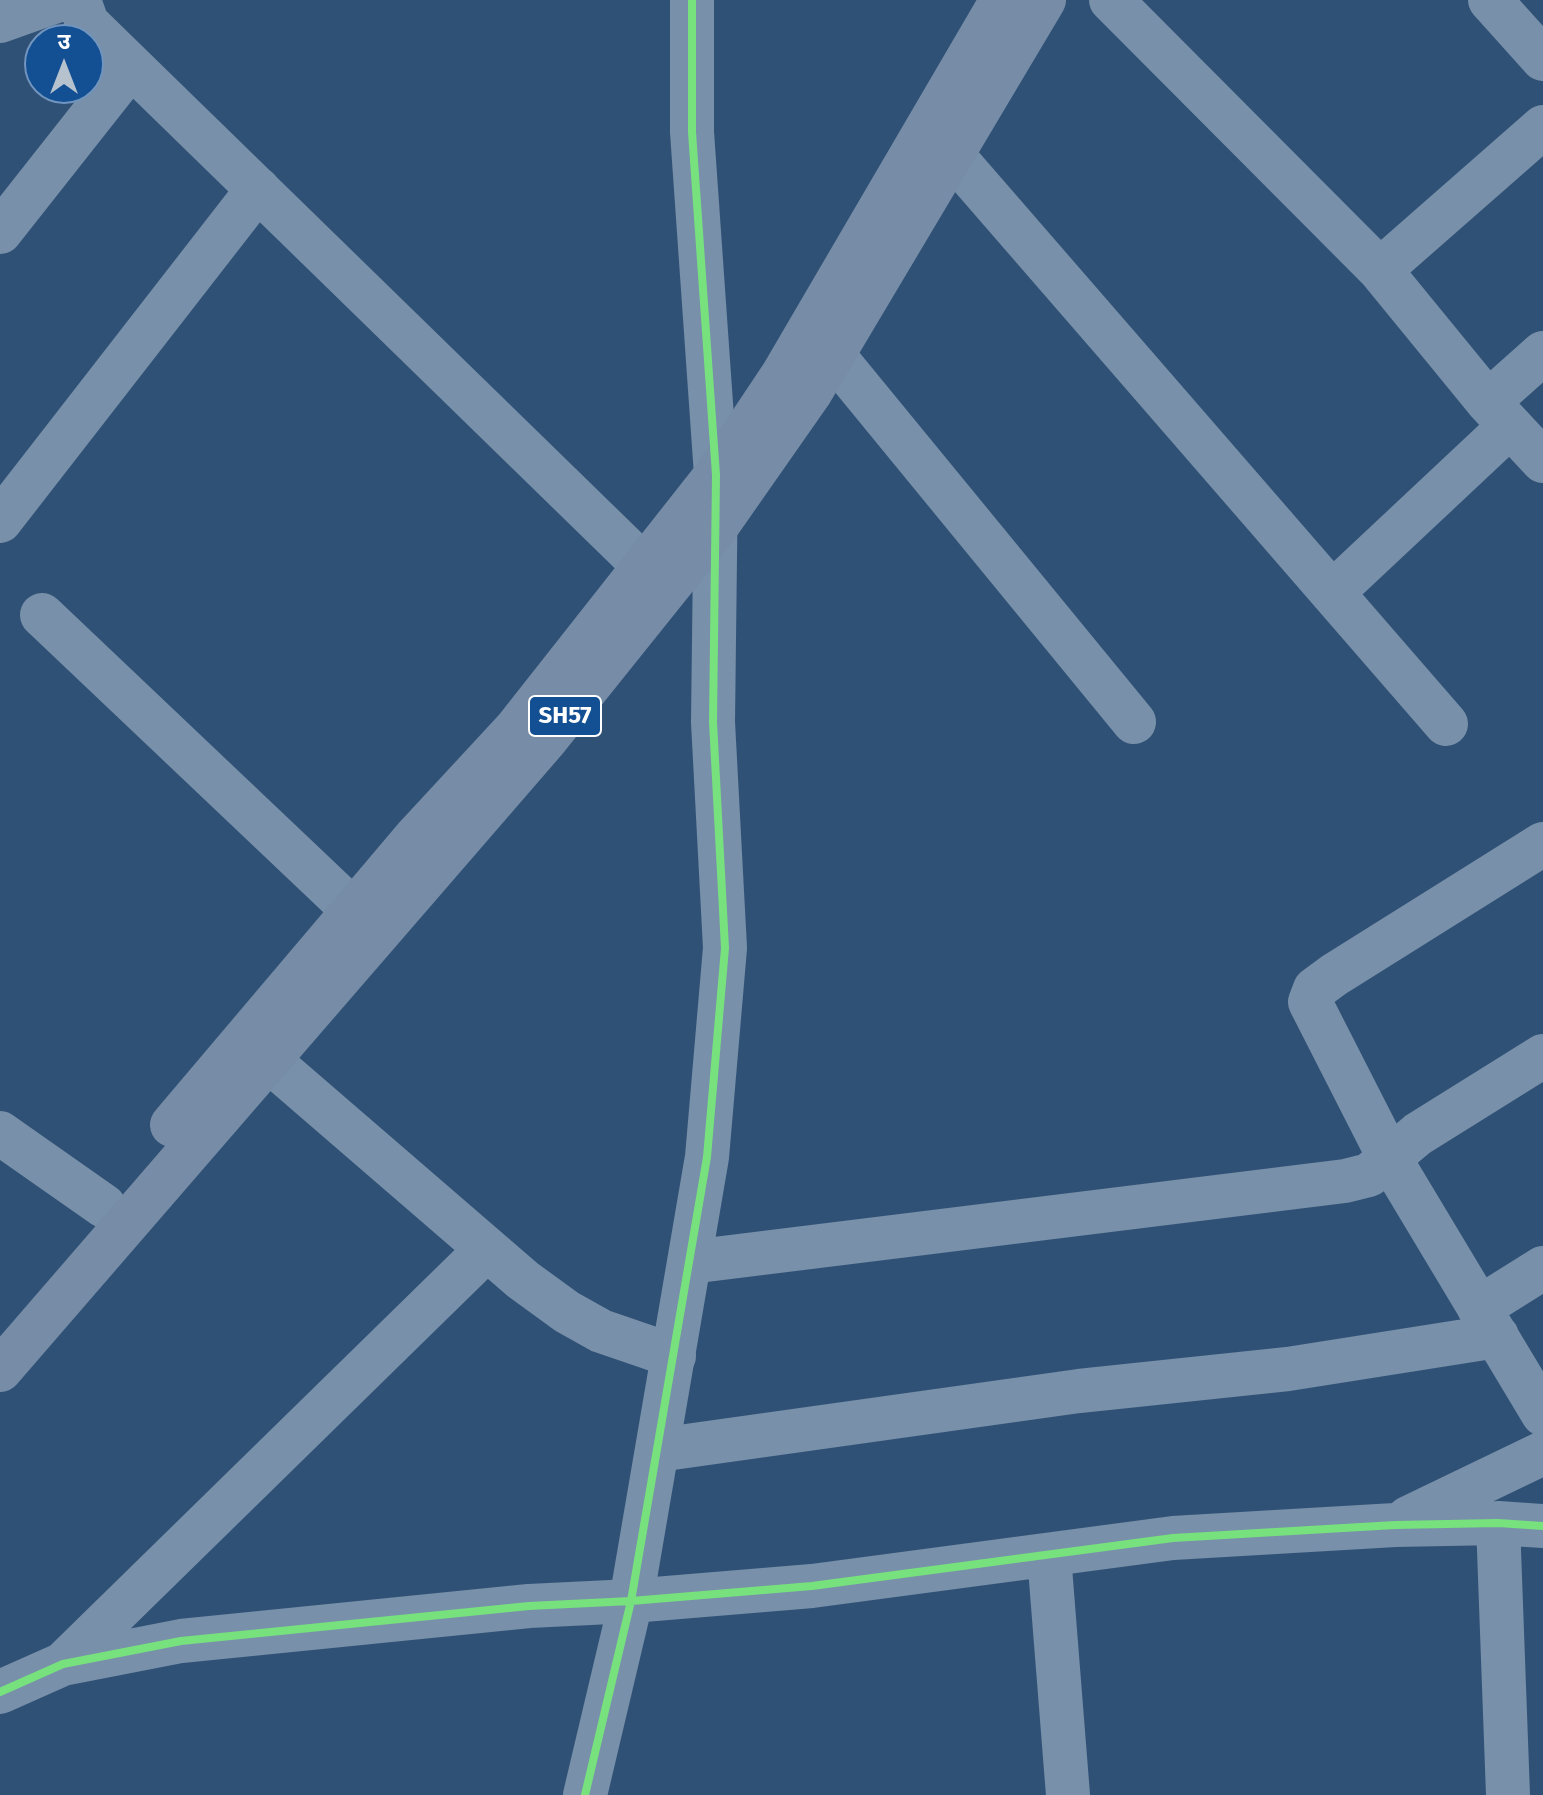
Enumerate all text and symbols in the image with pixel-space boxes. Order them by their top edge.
north arrow [24,24,104,104]
text: उ [58,28,70,55]
road number: SH57 [529,696,601,736]

